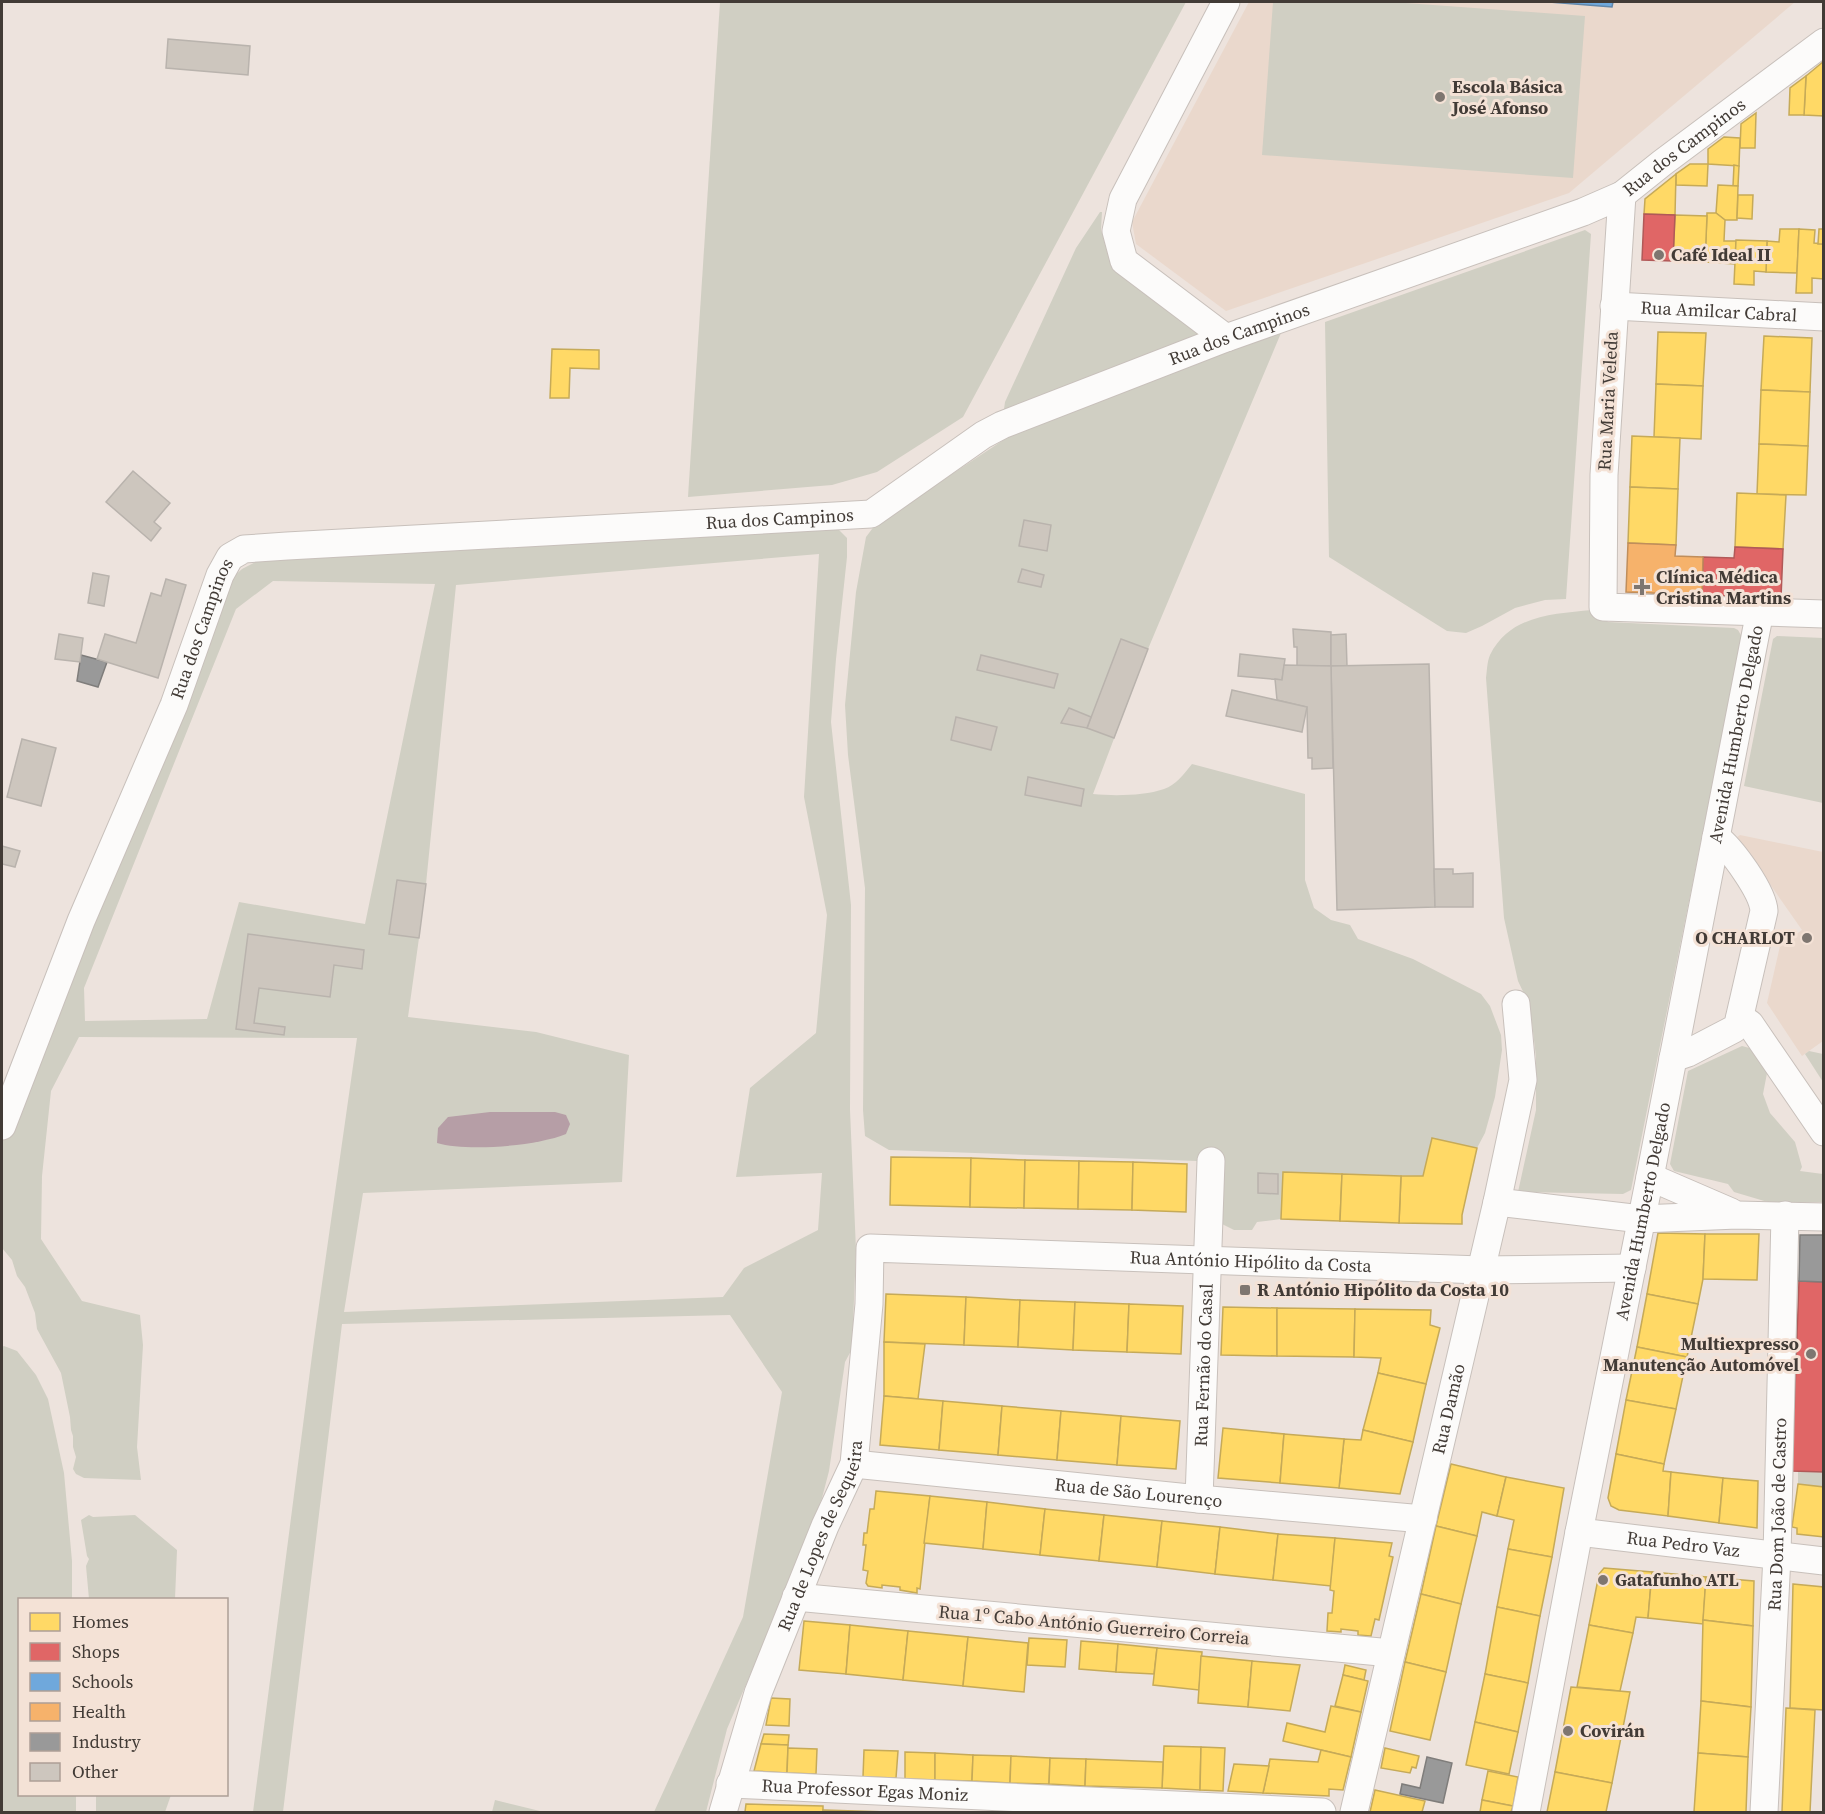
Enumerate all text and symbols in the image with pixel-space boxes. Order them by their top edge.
place label: Escola Básica José Afonso [1451,74,1563,120]
marker: Escola Básica José Afonso [1433,90,1447,104]
street label: Rua dos Campinos [1617,92,1751,202]
place label: Café Ideal II [1671,242,1771,267]
marker: Café Ideal II [1652,248,1666,262]
street label: Rua Amilcar Cabral [1640,294,1798,328]
street label: Rua dos Campinos [1165,296,1313,371]
street label: Rua Maria Veleda [1591,330,1624,471]
street label: Rua dos Campinos [705,502,855,535]
street label: Rua dos Campinos [164,553,239,702]
place label: Clínica Médica Cristina Martins [1656,564,1791,610]
marker: Clínica Médica Cristina Martins [1633,578,1651,596]
street label: Avenida Humberto Delgado [1702,623,1769,845]
place label: O CHARLOT [1695,925,1796,950]
marker: O CHARLOT [1800,931,1814,945]
street label: Avenida Humberto Delgado [1609,1100,1676,1322]
street label: Rua António Hipólito da Costa [1129,1244,1373,1278]
place label: R António Hipólito da Costa 10 [1257,1277,1509,1302]
street label: Rua Fernão do Casal [1188,1283,1219,1447]
marker: R António Hipólito da Costa 10 [1238,1283,1252,1297]
place label: Multiexpresso Manutenção Automóvel [1603,1331,1799,1377]
marker: Multiexpresso Manutenção Automóvel [1804,1347,1818,1361]
street label: Rua Damão [1425,1361,1471,1457]
street label: Rua Dom João de Castro [1761,1417,1792,1611]
street label: Rua de Lopes de Sequeira [771,1438,868,1635]
street label: Rua de São Lourenço [1053,1471,1224,1513]
street label: Rua Pedro Vaz [1625,1525,1741,1563]
place label: Gatafunho ATL [1615,1567,1739,1592]
marker: Gatafunho ATL [1596,1573,1610,1587]
legend [18,1598,228,1796]
street label: Rua 1º Cabo António Guerreiro Correia [938,1598,1251,1651]
text: Homes [72,1609,129,1634]
text: Shops [72,1639,120,1664]
text: Schools [72,1669,134,1694]
text: Health [72,1699,126,1724]
place label: Covirán [1580,1718,1645,1743]
marker: Covirán [1561,1724,1575,1738]
text: Industry [72,1729,142,1754]
text: Other [72,1759,119,1784]
street label: Rua Professor Egas Moniz [761,1773,969,1807]

